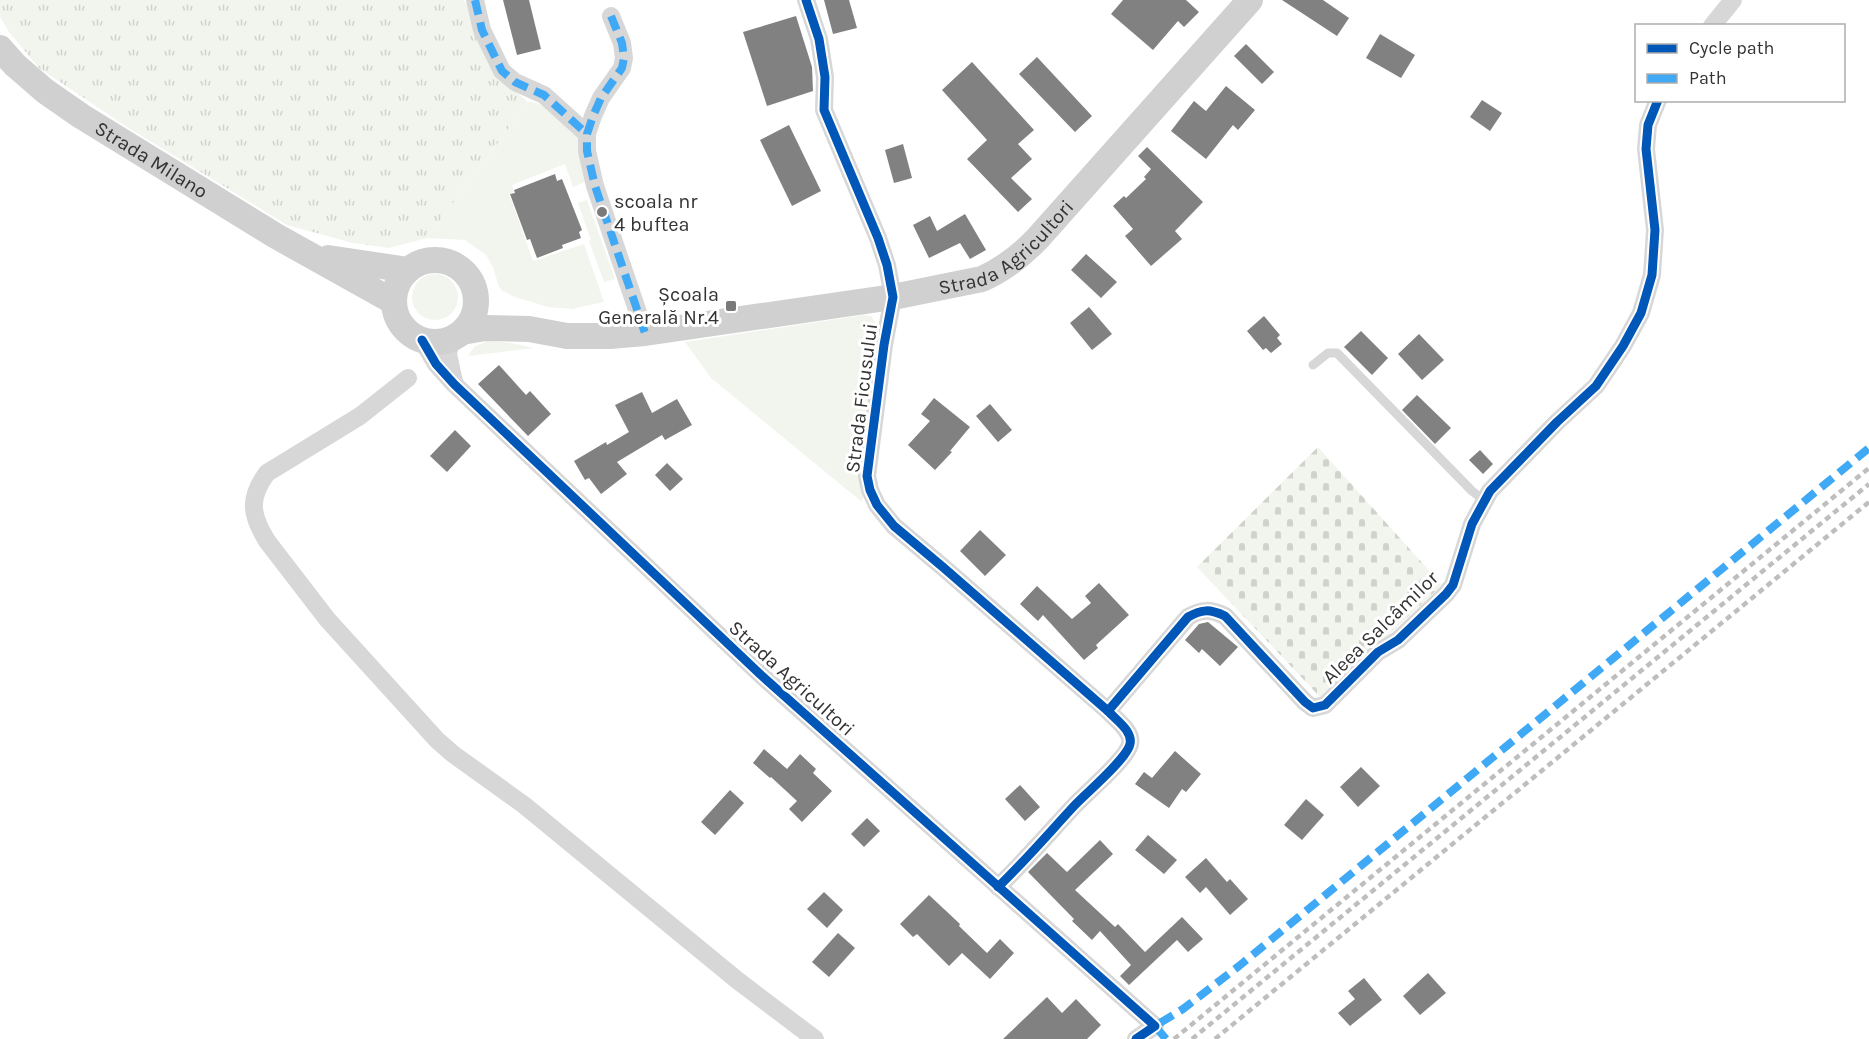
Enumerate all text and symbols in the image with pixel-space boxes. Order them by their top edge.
legend [1635,24,1845,102]
text: Cycle path [1689,37,1774,59]
text: Path [1689,67,1727,89]
street label: Strada Milano [91,116,212,203]
place label: scoala nr 4 buftea [614,190,698,236]
street label: Strada Agricultori [937,195,1078,300]
marker: scoala nr 4 buftea [595,205,609,219]
place label: Școala Generală Nr.4 [598,283,719,329]
marker: Școala Generală Nr.4 [724,299,738,313]
street label: Strada Ficusului [841,322,882,474]
street label: Aleea Salcâmilor [1318,566,1444,688]
street label: Strada Agricultori [724,616,859,741]

